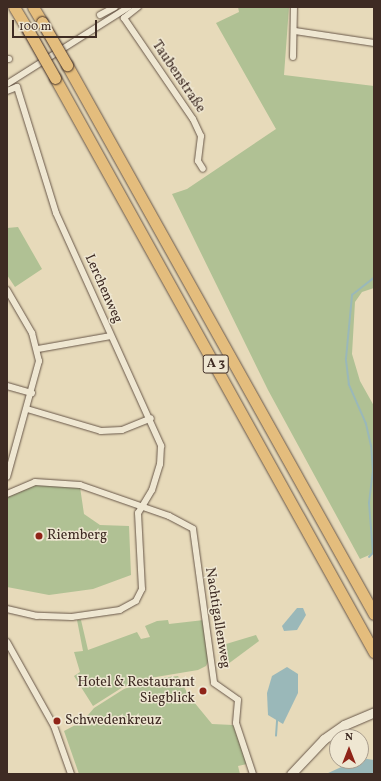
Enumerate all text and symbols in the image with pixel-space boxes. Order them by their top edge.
scale bar [14,12,99,38]
text: 100 m [19,19,51,35]
street label: Taubenstraße [148,38,208,116]
street label: Lerchenweg [80,252,126,326]
road number: A 3 [202,353,230,375]
place label: Riemberg [47,528,107,544]
marker: Riemberg [34,531,44,541]
street label: Nachtigallenweg [201,566,233,670]
place label: Hotel & Restaurant Siegblick [78,675,195,708]
marker: Hotel & Restaurant Siegblick [198,686,208,696]
place label: Schwedenkreuz [65,713,162,729]
marker: Schwedenkreuz [52,716,62,726]
north arrow [329,729,369,769]
text: N [345,730,353,745]

